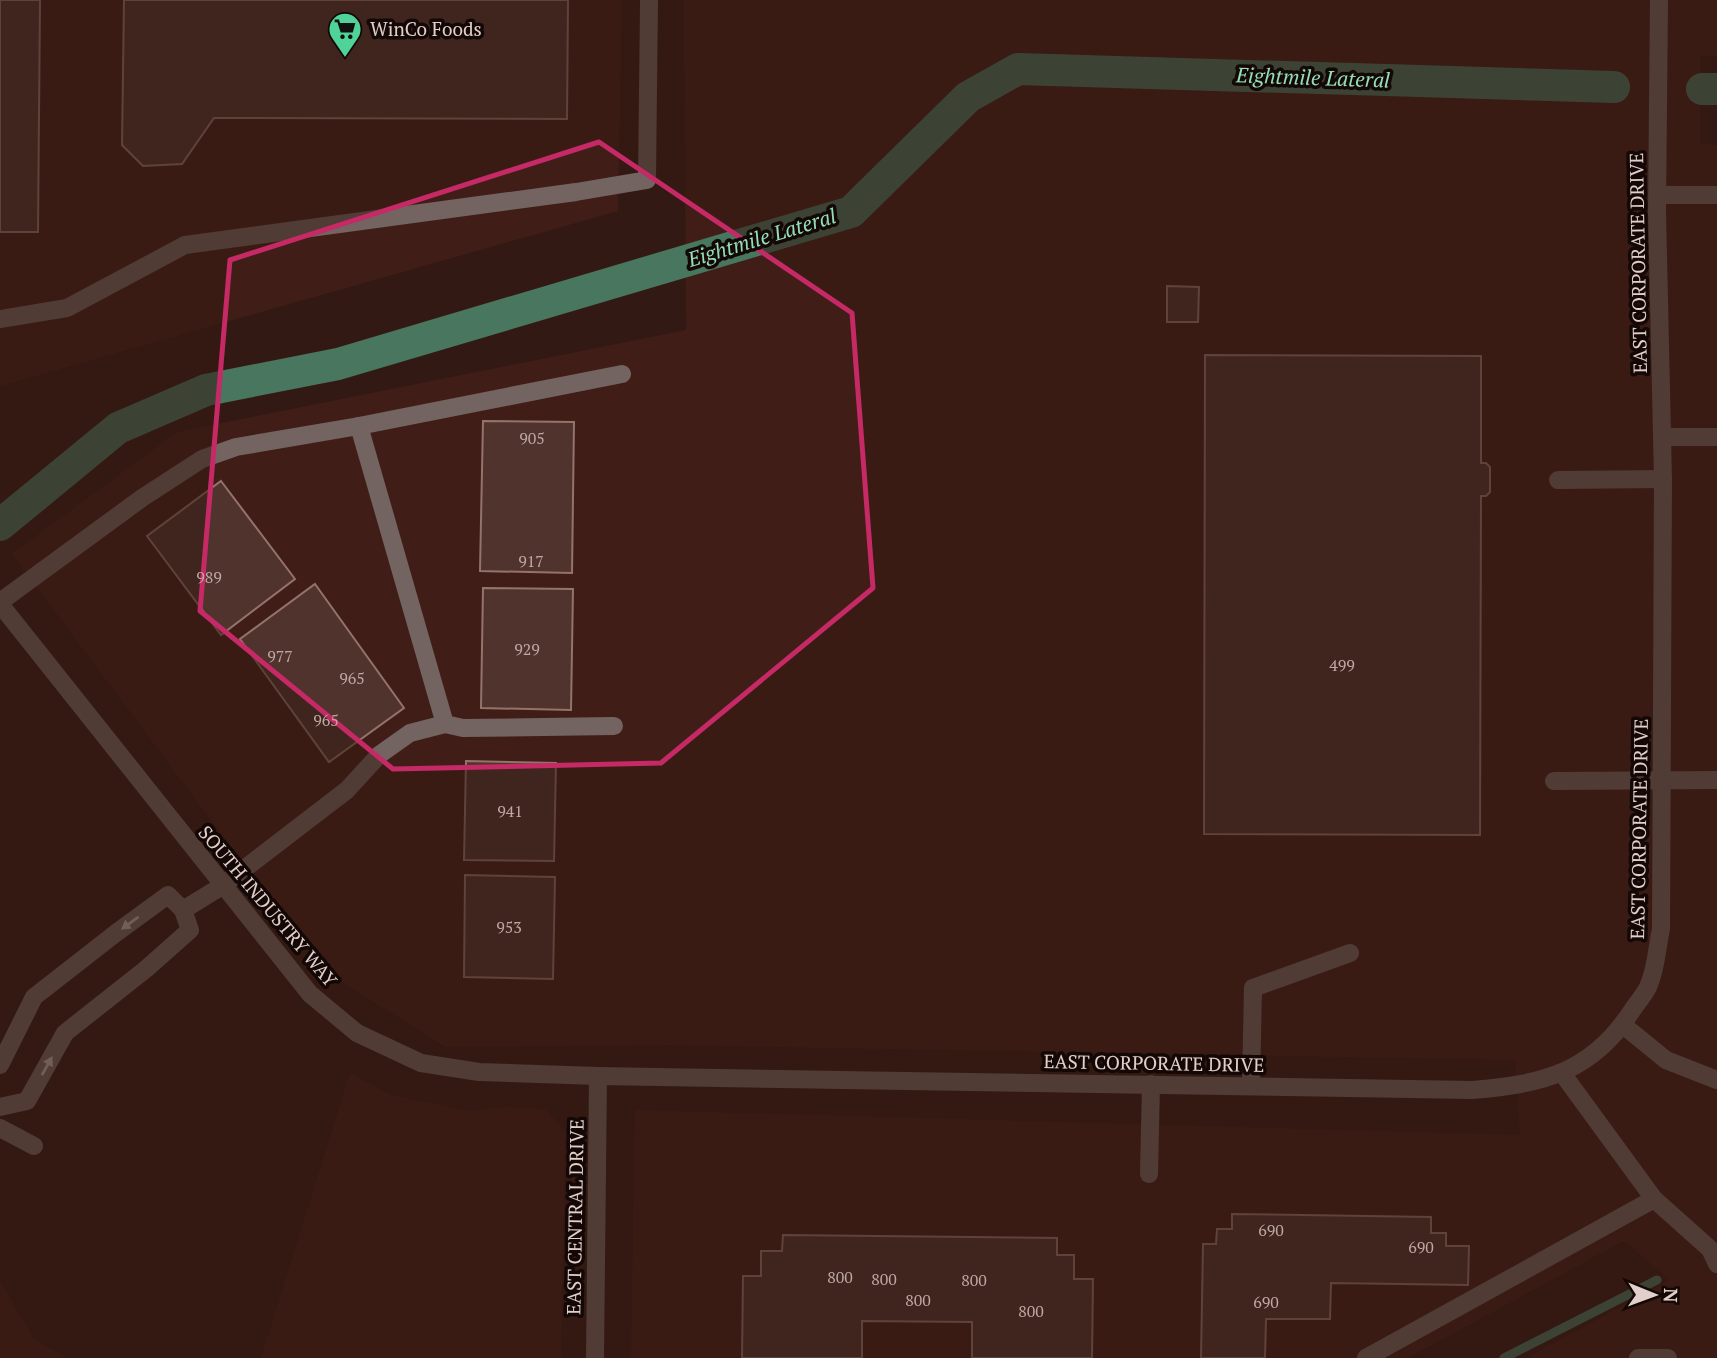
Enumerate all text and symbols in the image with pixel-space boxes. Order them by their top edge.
supermarket icon: WinCo Foods [326,10,364,59]
place label: WinCo Foods [370,16,482,41]
water label: Eightmile Lateral [1235,60,1391,94]
street label: EAST CORPORATE DRIVE [1623,152,1652,374]
water label: Eightmile Lateral [683,201,840,273]
house number: 905 [519,427,545,449]
house number: 917 [518,550,544,572]
house number: 989 [196,566,222,588]
house number: 929 [514,638,540,660]
house number: 977 [267,645,293,667]
house number: 499 [1329,654,1355,676]
house number: 965 [339,667,365,689]
house number: 965 [313,709,339,731]
street label: EAST CORPORATE DRIVE [1624,718,1653,940]
house number: 941 [497,800,523,822]
street label: SOUTH INDUSTRY WAY [193,820,344,992]
one-way arrow [121,915,139,929]
house number: 953 [496,916,522,938]
street label: EAST CORPORATE DRIVE [1043,1048,1265,1077]
one-way arrow [41,1056,53,1076]
street label: EAST CENTRAL DRIVE [560,1119,589,1315]
house number: 690 [1258,1219,1284,1241]
house number: 690 [1408,1236,1434,1258]
north arrow [1619,1260,1689,1330]
house number: 800 [827,1266,853,1288]
house number: 800 [871,1268,897,1290]
house number: 800 [961,1269,987,1291]
text: N [1659,1288,1684,1303]
house number: 800 [905,1289,931,1311]
house number: 690 [1253,1291,1279,1313]
house number: 800 [1018,1300,1044,1322]

